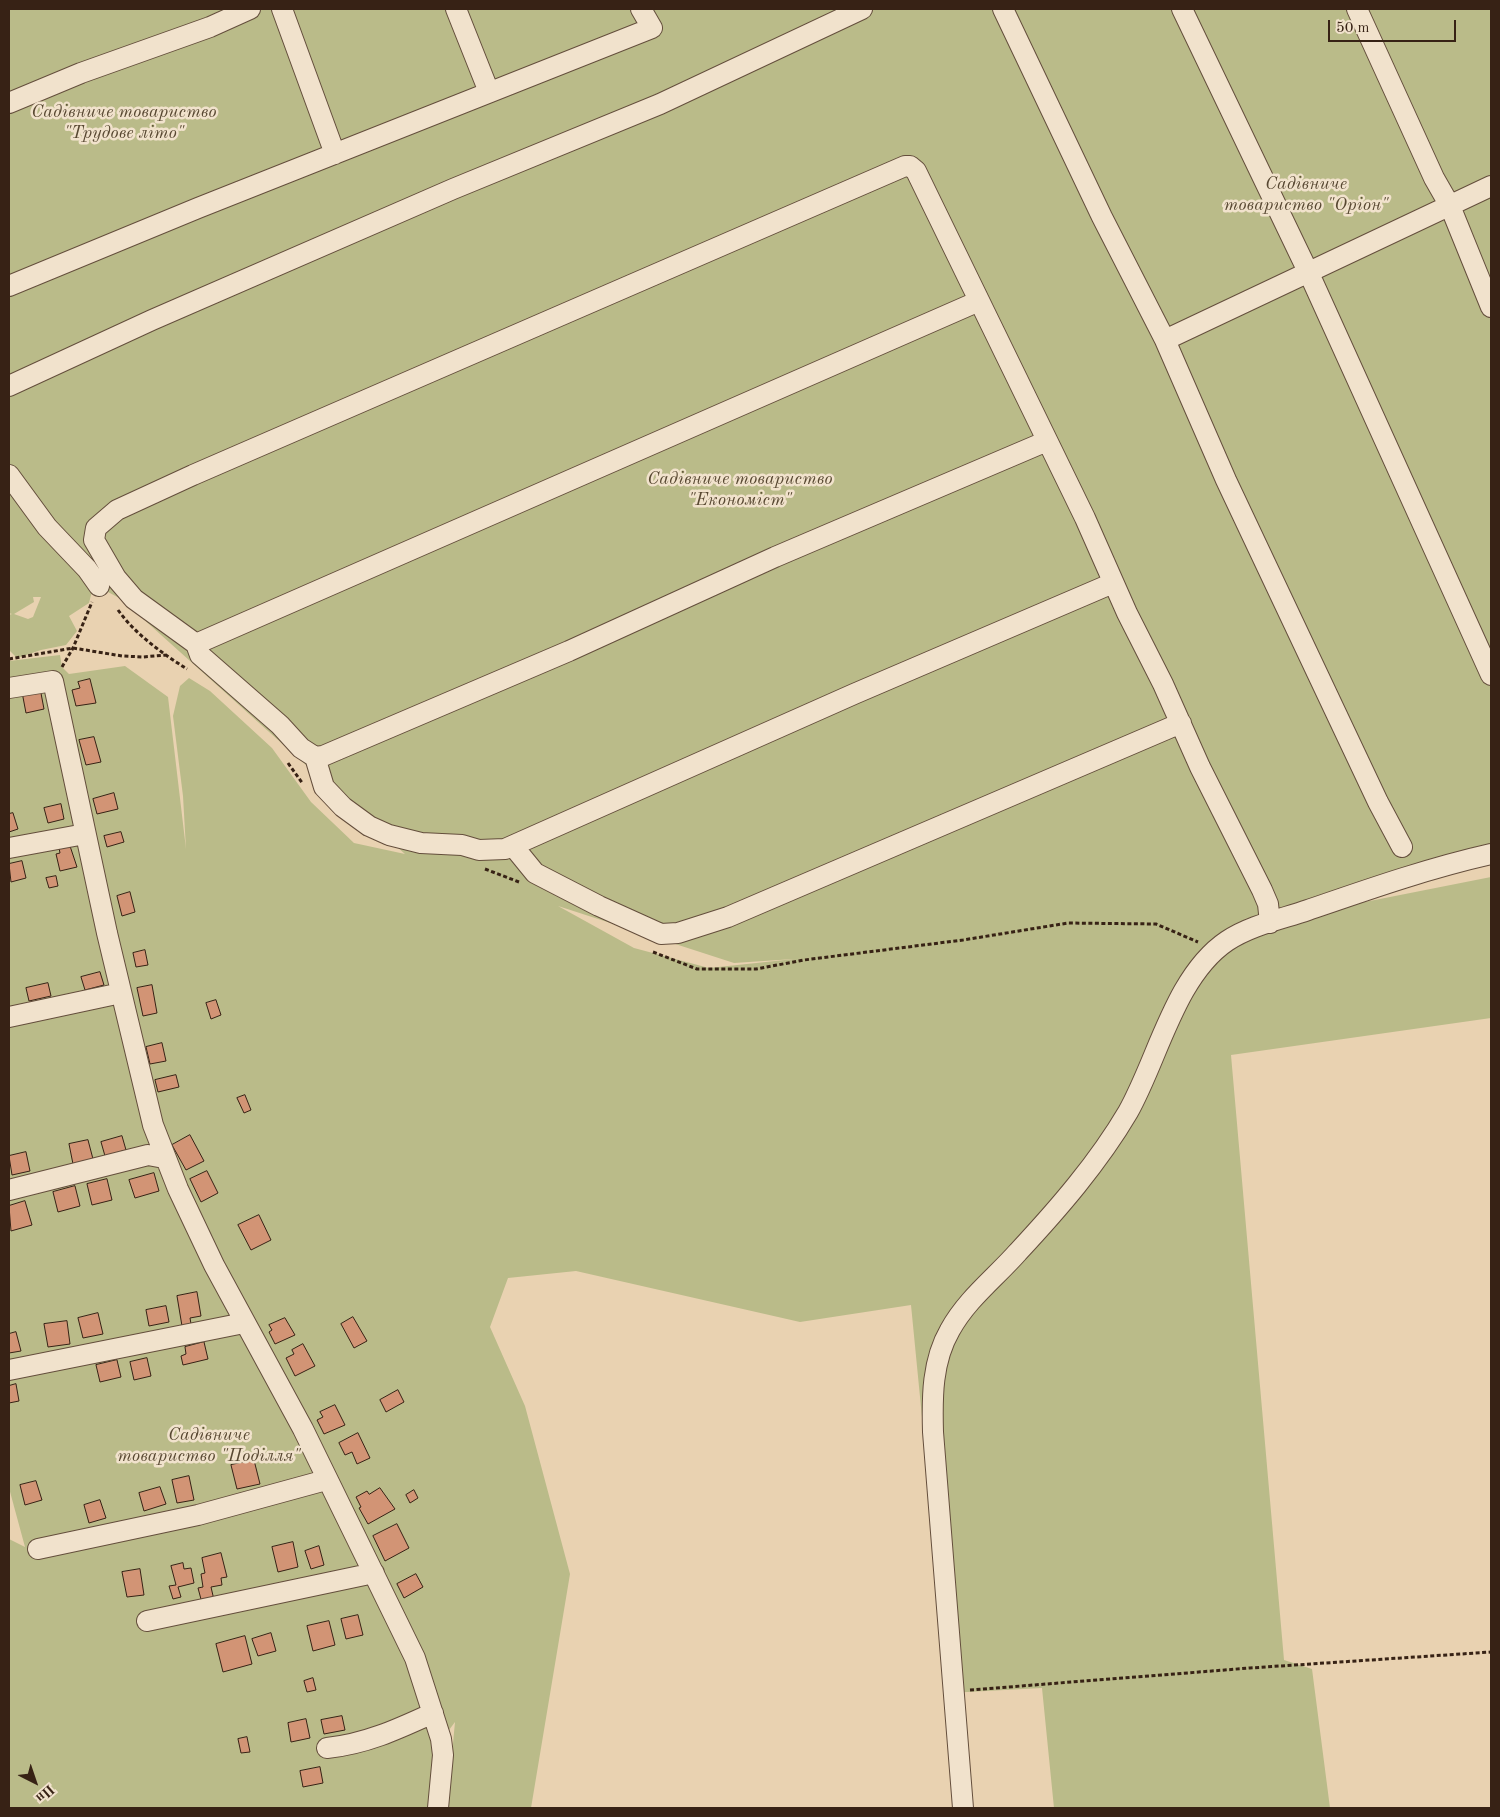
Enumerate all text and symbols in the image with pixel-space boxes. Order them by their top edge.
scale bar [1330,10,1458,42]
text: 50 m [1336,21,1370,36]
park label: Садівниче товариство "Трудове літо" [31,101,217,144]
park label: Садівниче товариство "Оріон" [1224,173,1388,215]
park label: Садівниче товариство "Економіст" [647,468,833,510]
park label: Садівниче товариство "Поділля" [117,1424,301,1466]
north arrow [10,1757,60,1807]
text: Пн [33,1782,57,1805]

